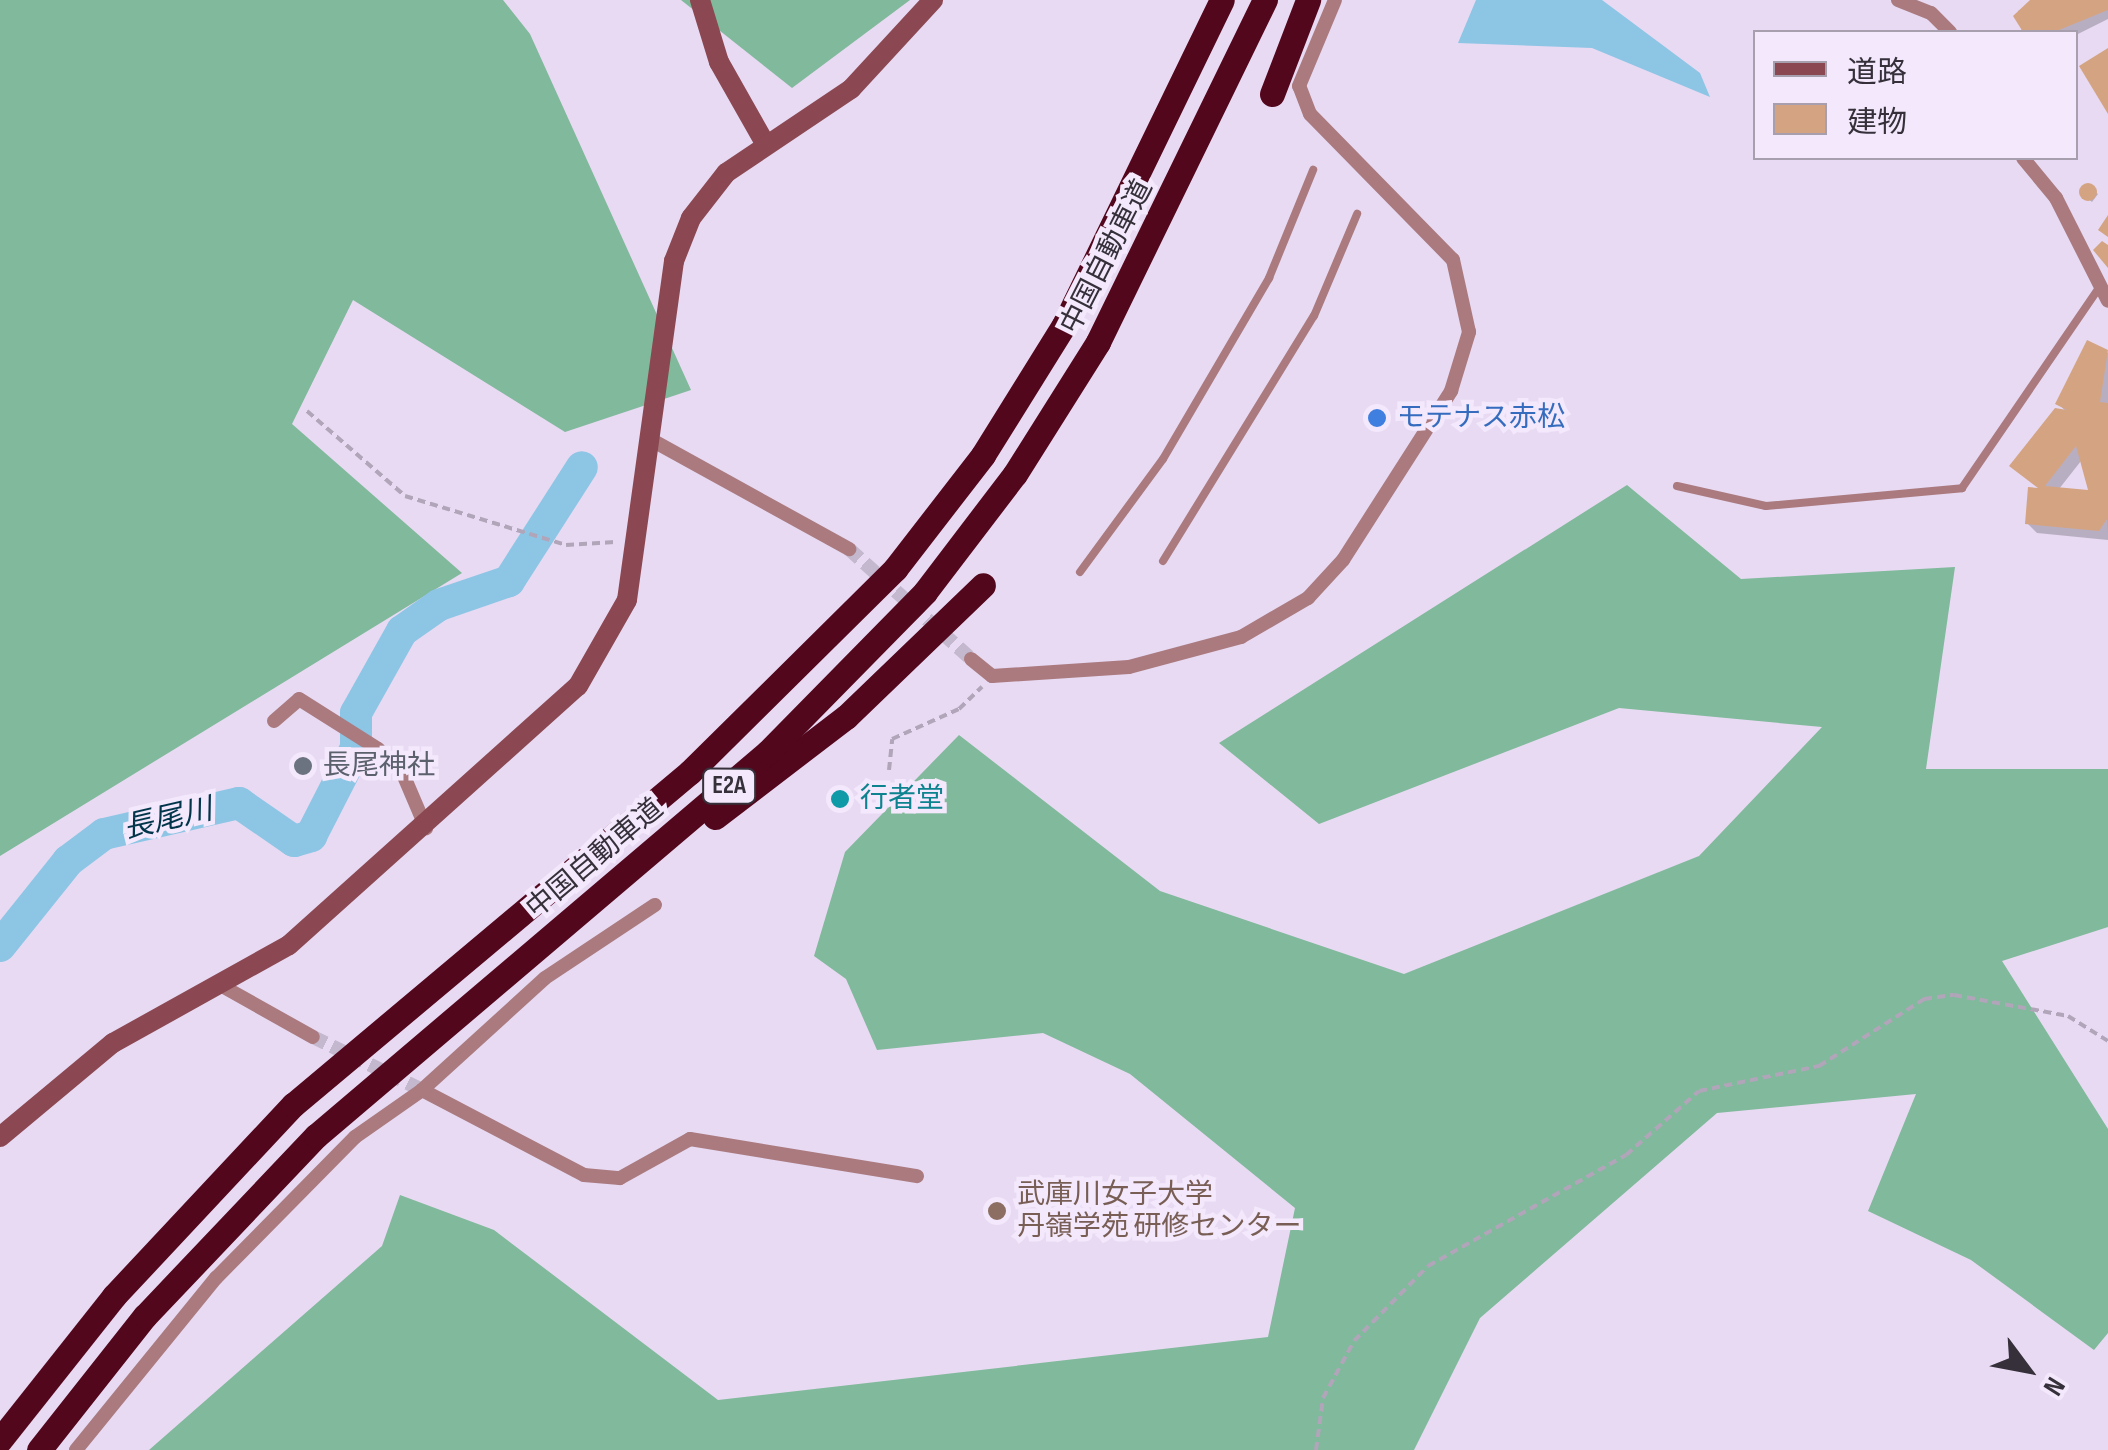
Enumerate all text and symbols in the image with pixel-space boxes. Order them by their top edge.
legend [1753,30,2078,160]
text: 道路 [1847,55,1907,91]
text: 建物 [1847,105,1907,141]
street label: 中国自動車道 [1054,175,1160,339]
place label: モテナス赤松 [1397,401,1565,435]
marker: モテナス赤松 [1366,407,1388,429]
place label: 長尾神社 [323,749,435,783]
marker: 長尾神社 [292,755,314,777]
road number: E2A [702,766,756,806]
place label: 行者堂 [860,782,944,816]
marker: 行者堂 [829,788,851,810]
water label: 長尾川 [120,791,216,847]
street label: 中国自動車道 [520,792,670,926]
place label: 武庫川女子大学 丹嶺学苑 研修センター [1017,1178,1301,1244]
marker: 武庫川女子大学 丹嶺学苑 研修センター [986,1200,1008,1222]
north arrow [1978,1320,2078,1420]
text: N [2036,1371,2072,1401]

